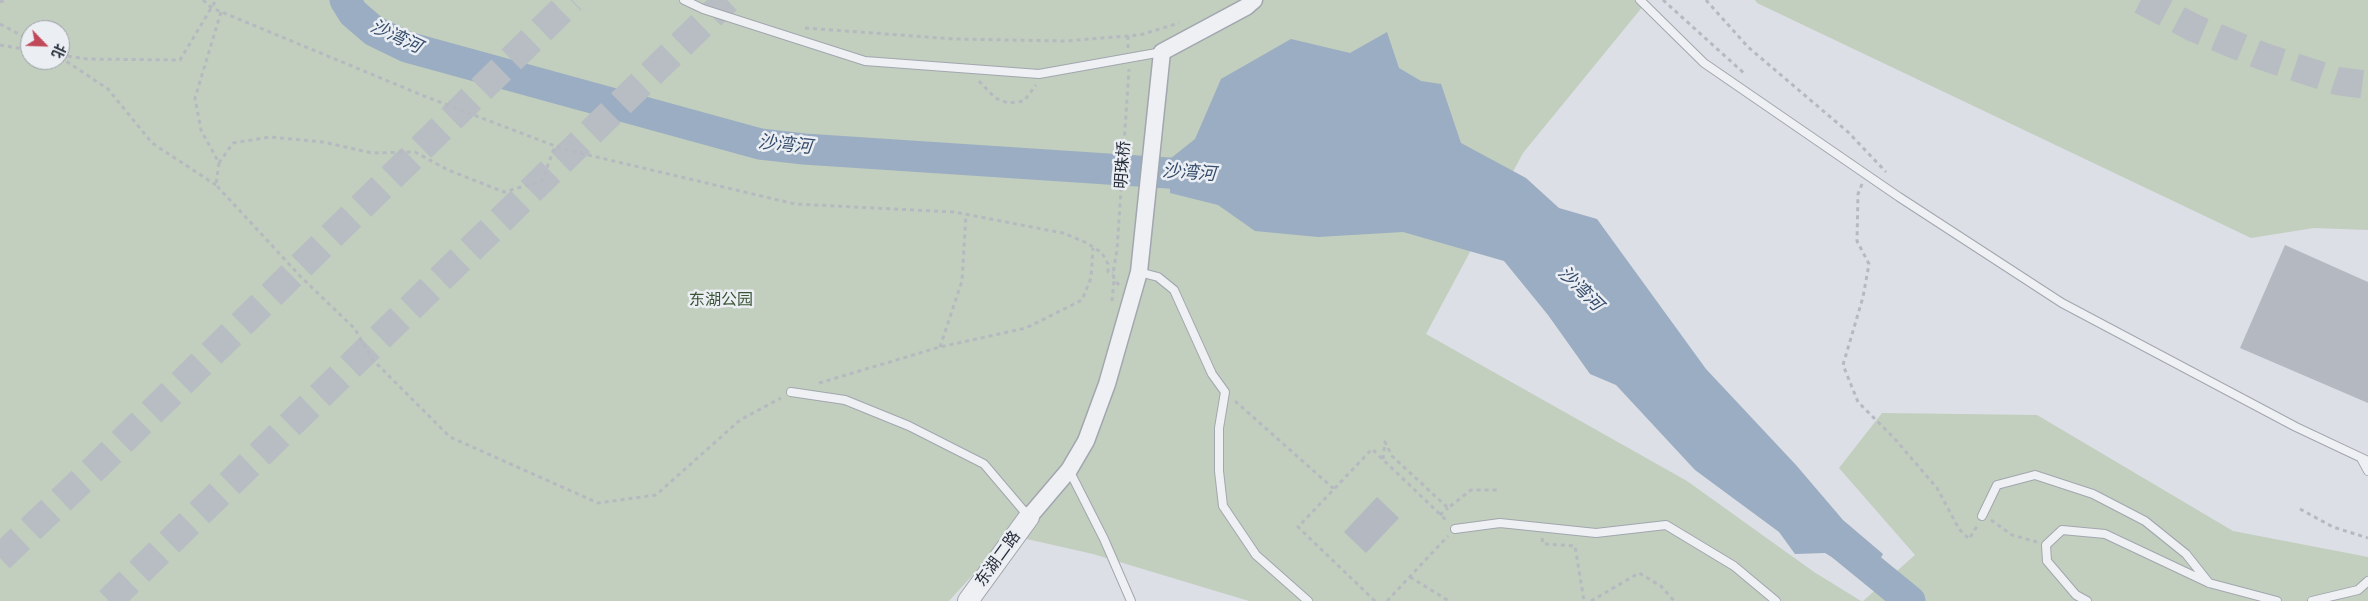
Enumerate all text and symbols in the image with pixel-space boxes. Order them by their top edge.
water label: 沙湾河 [367,16,425,58]
north arrow [20,20,70,70]
text: 北 [48,41,69,61]
water label: 沙湾河 [757,131,813,159]
street label: 明珠桥 [1112,140,1134,190]
water label: 沙湾河 [1161,160,1217,186]
water label: 沙湾河 [1553,262,1607,316]
park label: 东湖公园 [689,290,753,310]
street label: 东湖二路 [971,527,1025,591]

